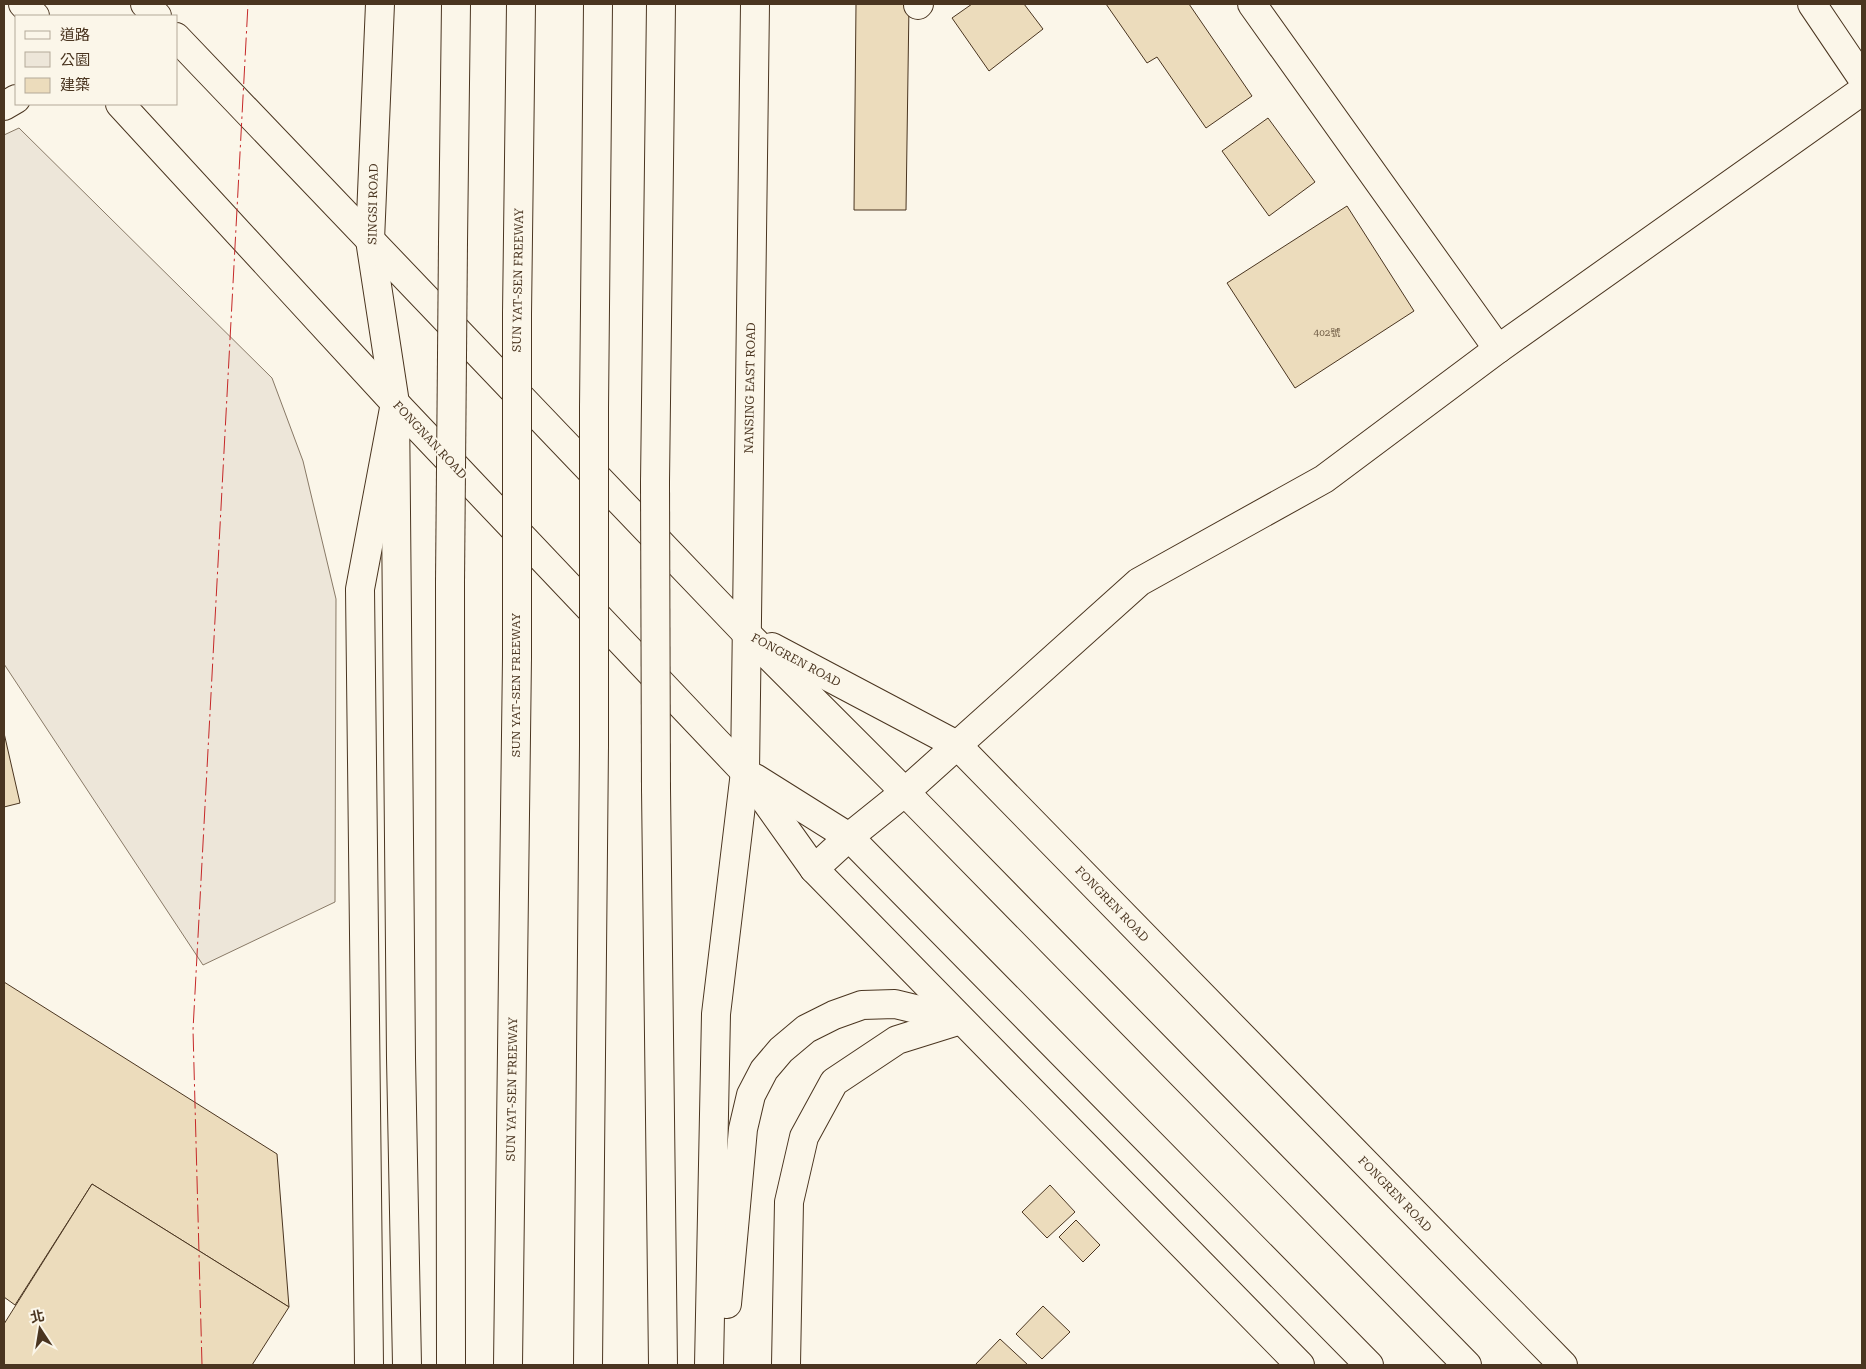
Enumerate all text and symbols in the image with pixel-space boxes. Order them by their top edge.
legend [15,15,178,105]
text: 道路 [60,26,90,44]
text: 公園 [60,51,90,69]
text: 建築 [60,76,90,94]
street label: SINGSI ROAD [365,163,381,245]
street label: SUN YAT-SEN FREEWAY [510,207,526,352]
street label: NANSING EAST ROAD [742,322,758,454]
house number: 402號 [1314,327,1340,338]
street label: FONGNAN ROAD [390,398,470,482]
street label: SUN YAT-SEN FREEWAY [509,612,523,757]
street label: FONGREN ROAD [749,630,843,690]
street label: FONGREN ROAD [1072,863,1152,945]
street label: SUN YAT-SEN FREEWAY [504,1016,520,1161]
street label: FONGREN ROAD [1355,1153,1435,1235]
north arrow [15,1304,65,1354]
text: 北 [29,1307,46,1326]

